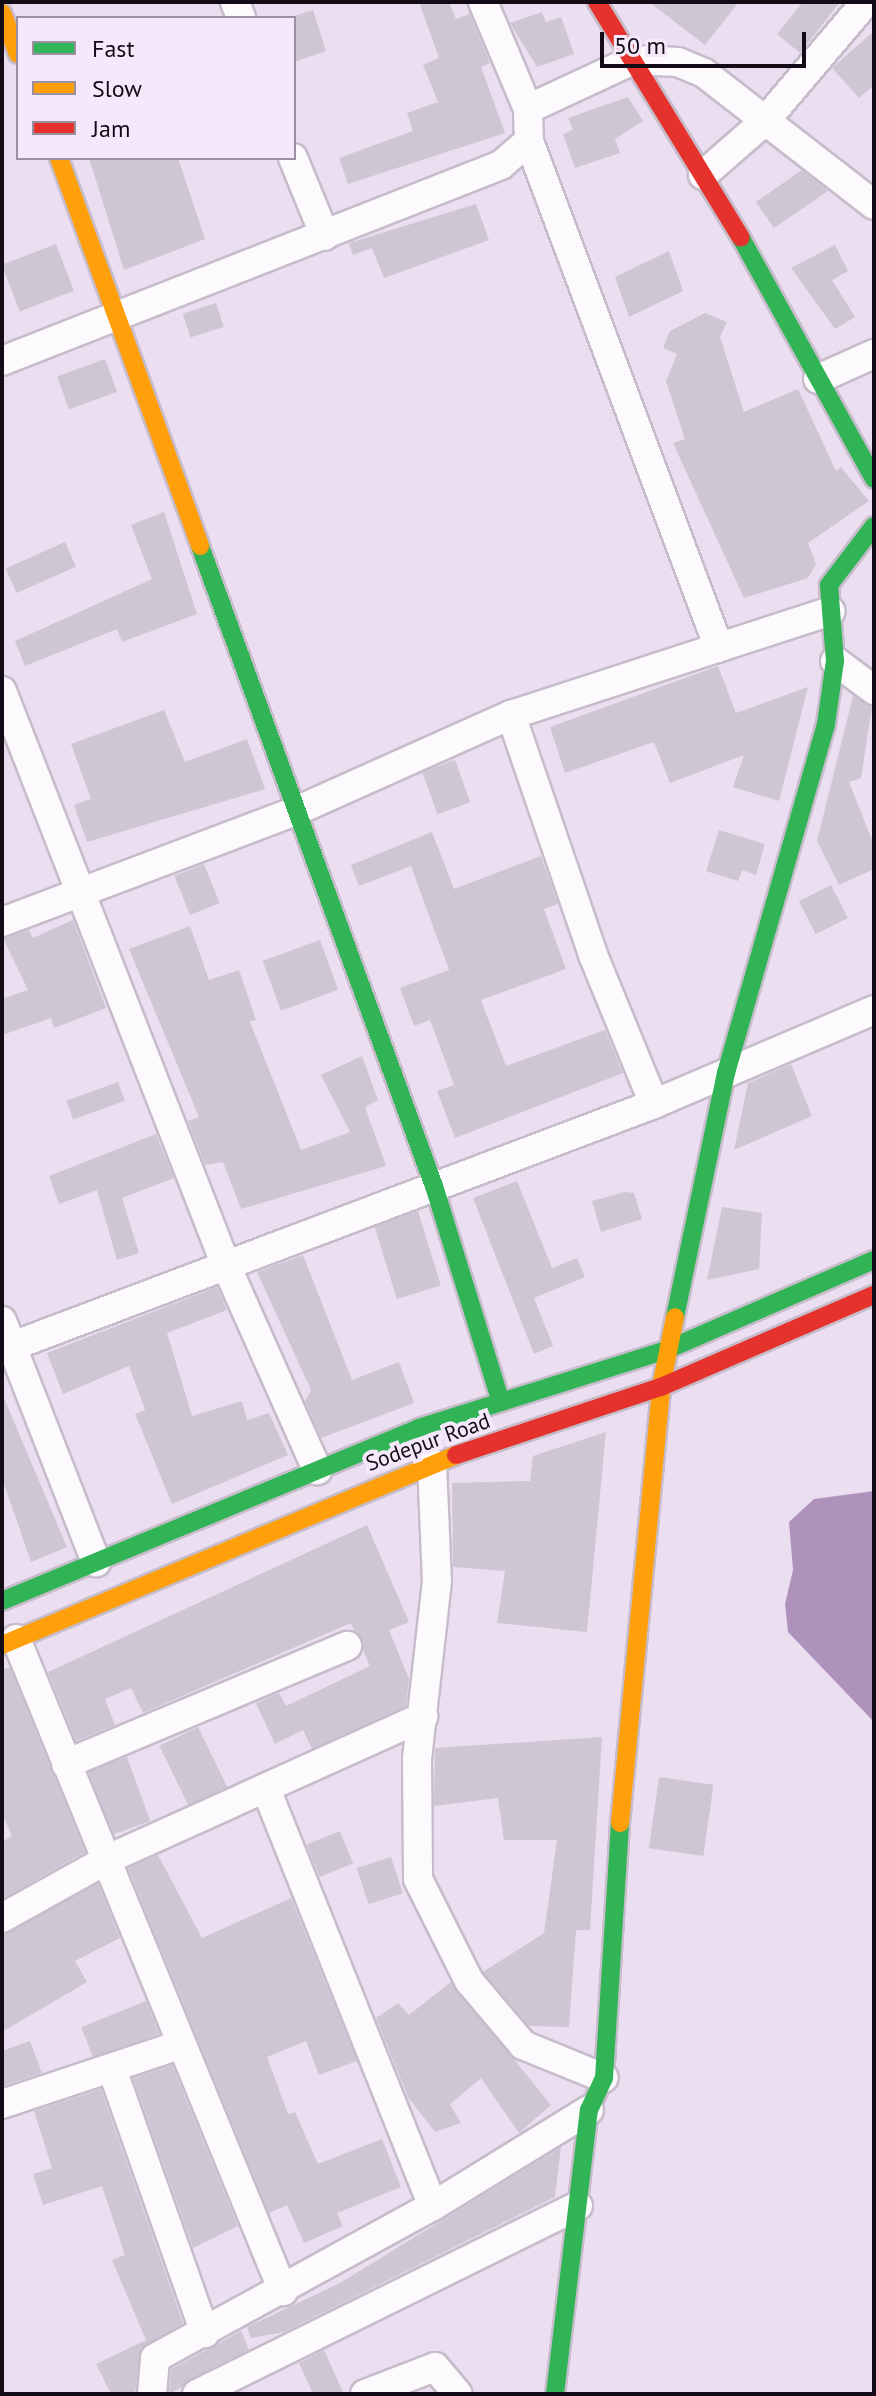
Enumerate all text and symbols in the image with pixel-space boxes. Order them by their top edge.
legend [16,16,296,160]
scale bar [604,16,810,66]
text: 50 m [614,30,666,61]
text: Fast [92,33,135,64]
text: Slow [92,73,142,104]
text: Jam [92,113,130,144]
street label: Sodepur Road [362,1407,494,1477]

